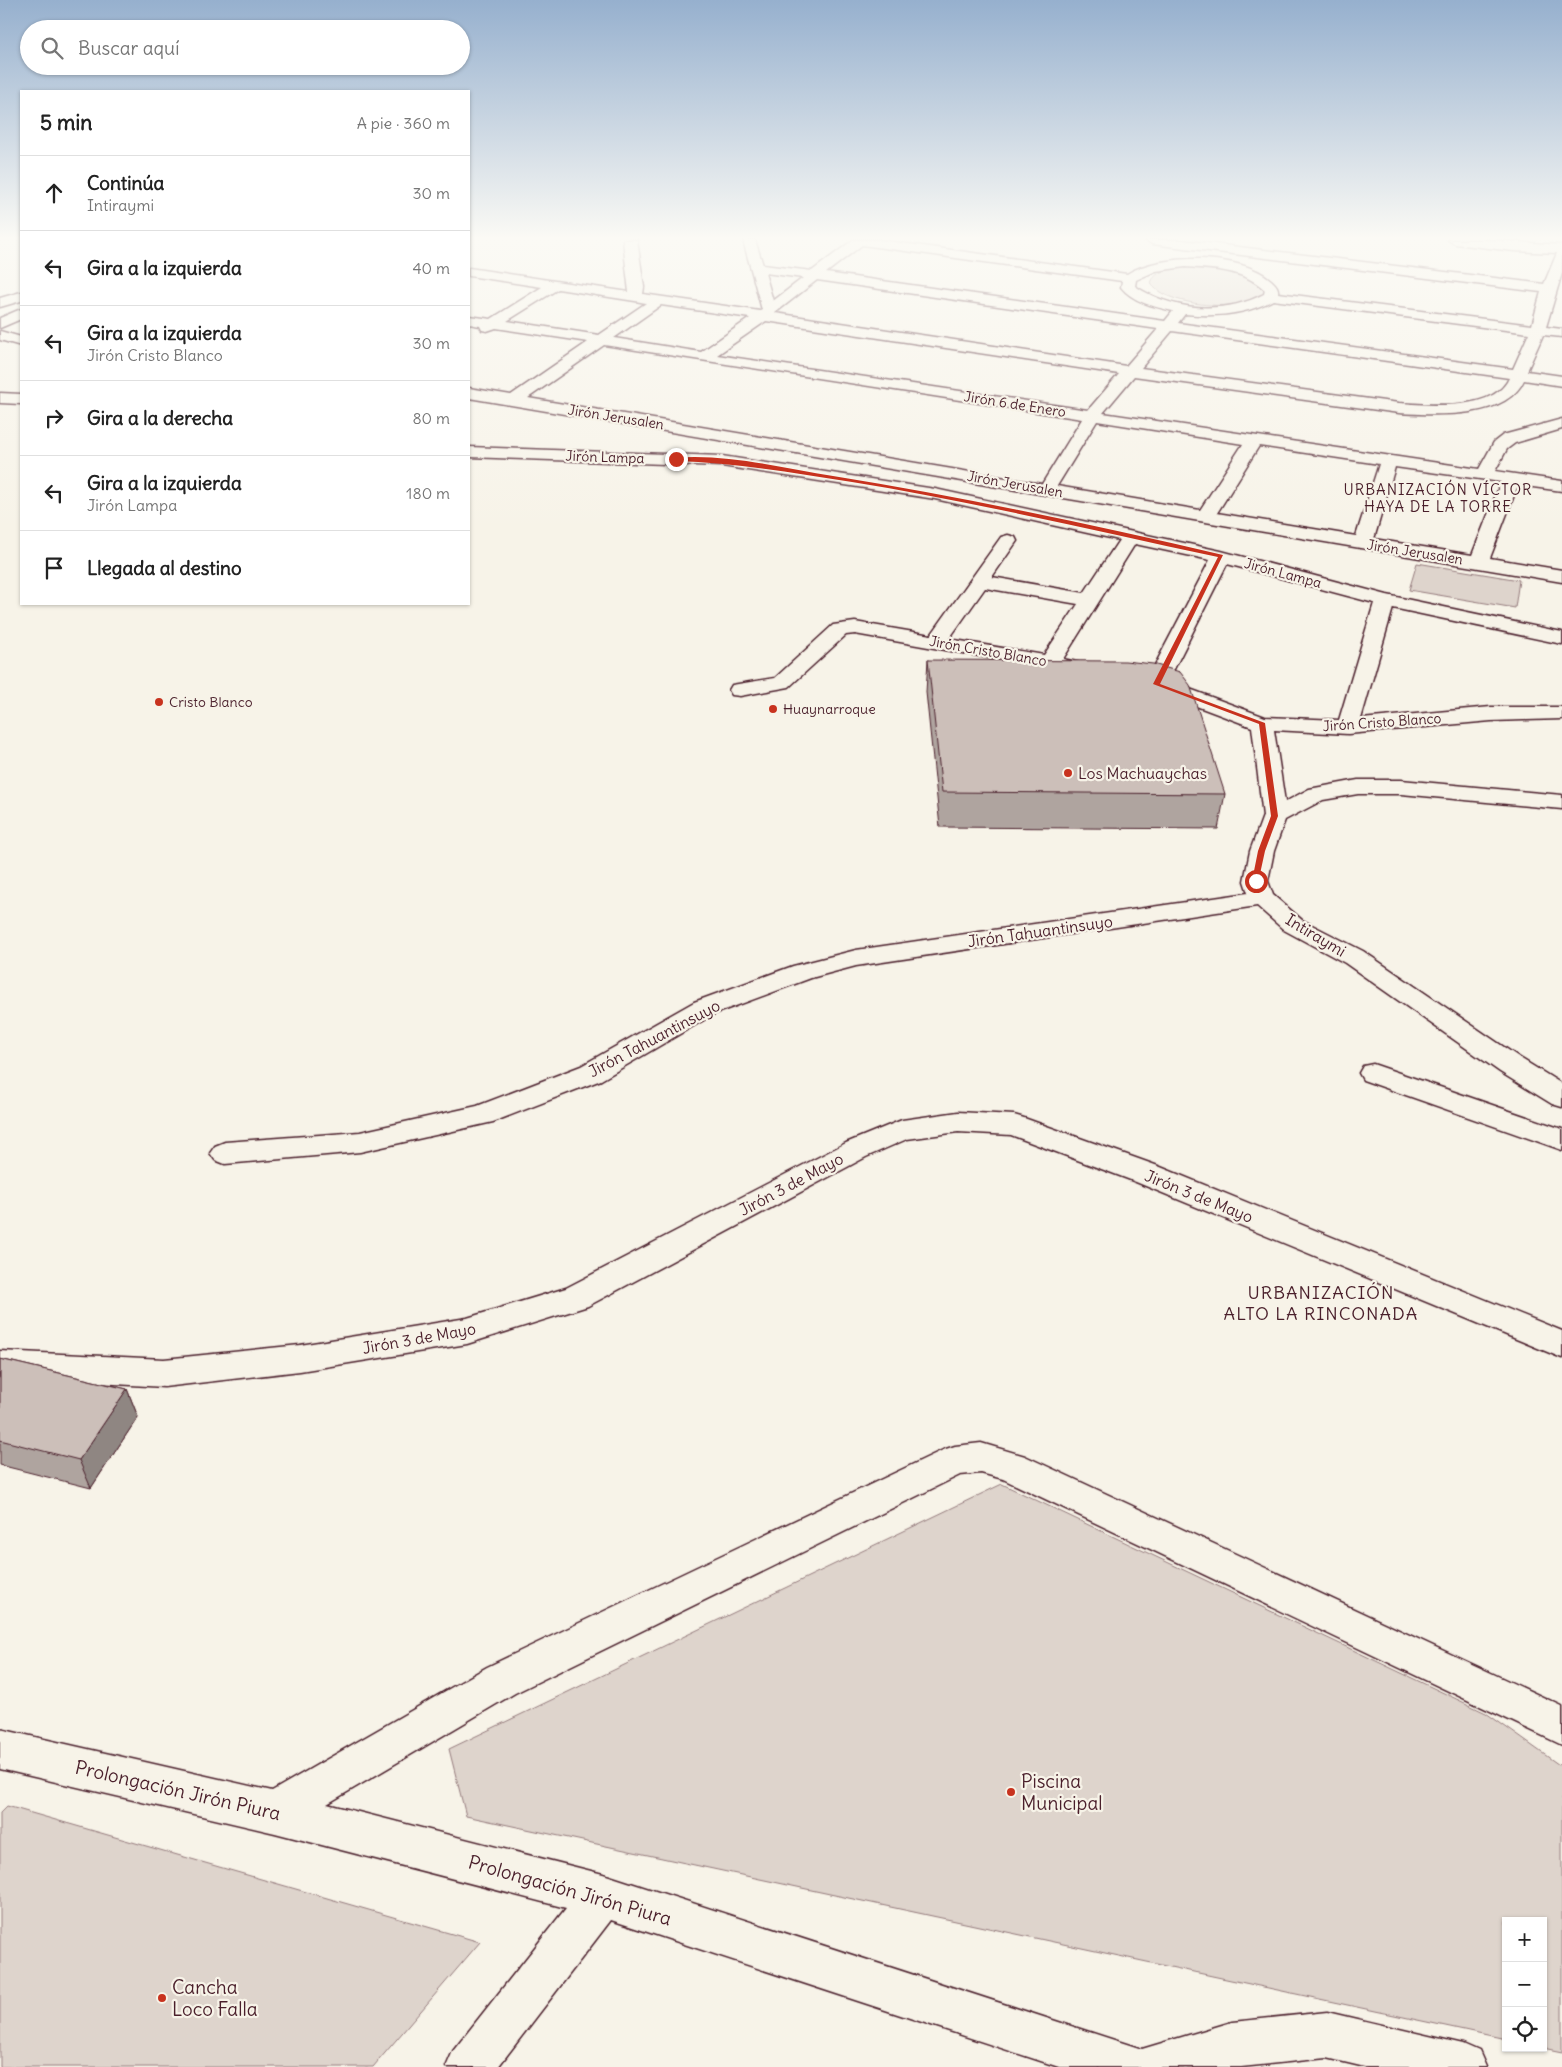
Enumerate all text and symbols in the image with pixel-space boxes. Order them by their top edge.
search box [20,20,470,75]
icon: search [38,34,66,62]
text: Buscar aquí [78,36,179,60]
text: 5 min [40,109,92,136]
text: A pie · 360 m [357,113,450,133]
text: Continúa [87,171,164,195]
icon: ahead [40,179,68,207]
text: 30 m [413,183,450,203]
text: Intiraymi [87,195,154,215]
icon: left [40,254,68,282]
text: Gira a la izquierda [87,256,242,280]
text: 40 m [412,258,450,278]
text: Gira a la izquierda [87,321,242,345]
icon: left [40,329,68,357]
text: 30 m [413,333,450,353]
text: Jirón Cristo Blanco [87,345,223,365]
street label: Jirón 6 de Enero [963,387,1067,421]
street label: Jirón Jerusalen [567,401,665,433]
icon: right [40,404,68,432]
text: Gira a la derecha [87,406,233,430]
text: 80 m [412,408,450,428]
street label: Jirón Lampa [565,447,645,467]
route end [665,448,688,471]
street label: Jirón Jerusalen [966,467,1064,501]
text: Gira a la izquierda [87,471,242,495]
icon: left [40,479,68,507]
district label: URBANIZACIÓN VÍCTOR HAYA DE LA TORRE [1343,479,1533,516]
text: 180 m [406,483,450,503]
text: Jirón Lampa [87,495,177,515]
street label: Jirón Jerusalen [1366,536,1464,568]
icon: arrive [40,554,68,582]
street label: Jirón Lampa [1242,554,1324,592]
text: Llegada al destino [87,556,242,580]
street label: Jirón Cristo Blanco [928,632,1048,670]
place label: Cristo Blanco [169,693,253,711]
marker: Cristo Blanco [153,696,165,708]
place label: Huaynarroque [783,700,876,718]
marker: Huaynarroque [767,703,779,715]
street label: Jirón Cristo Blanco [1322,709,1442,735]
place label: Los Machuaychas [1078,763,1207,783]
marker: Los Machuaychas [1062,767,1074,779]
route start [1245,870,1268,893]
street label: Intiraymi [1282,909,1350,961]
street label: Jirón Tahuantinsuyo [966,911,1114,951]
street label: Jirón Tahuantinsuyo [585,995,723,1081]
street label: Jirón 3 de Mayo [736,1148,846,1220]
street label: Jirón 3 de Mayo [1142,1165,1256,1227]
district label: URBANIZACIÓN ALTO LA RINCONADA [1224,1281,1418,1325]
street label: Jirón 3 de Mayo [361,1318,477,1358]
street label: Prolongación Jirón Piura [73,1755,283,1825]
place label: Piscina Municipal [1021,1769,1103,1815]
marker: Piscina Municipal [1005,1786,1017,1798]
street label: Prolongación Jirón Piura [466,1850,674,1931]
map controls [1502,1917,1547,2052]
button: + [1502,1917,1547,1962]
button: − [1502,1962,1547,2007]
place label: Cancha Loco Falla [172,1975,258,2021]
marker: Cancha Loco Falla [156,1992,168,2004]
button: locate [1502,2007,1547,2052]

